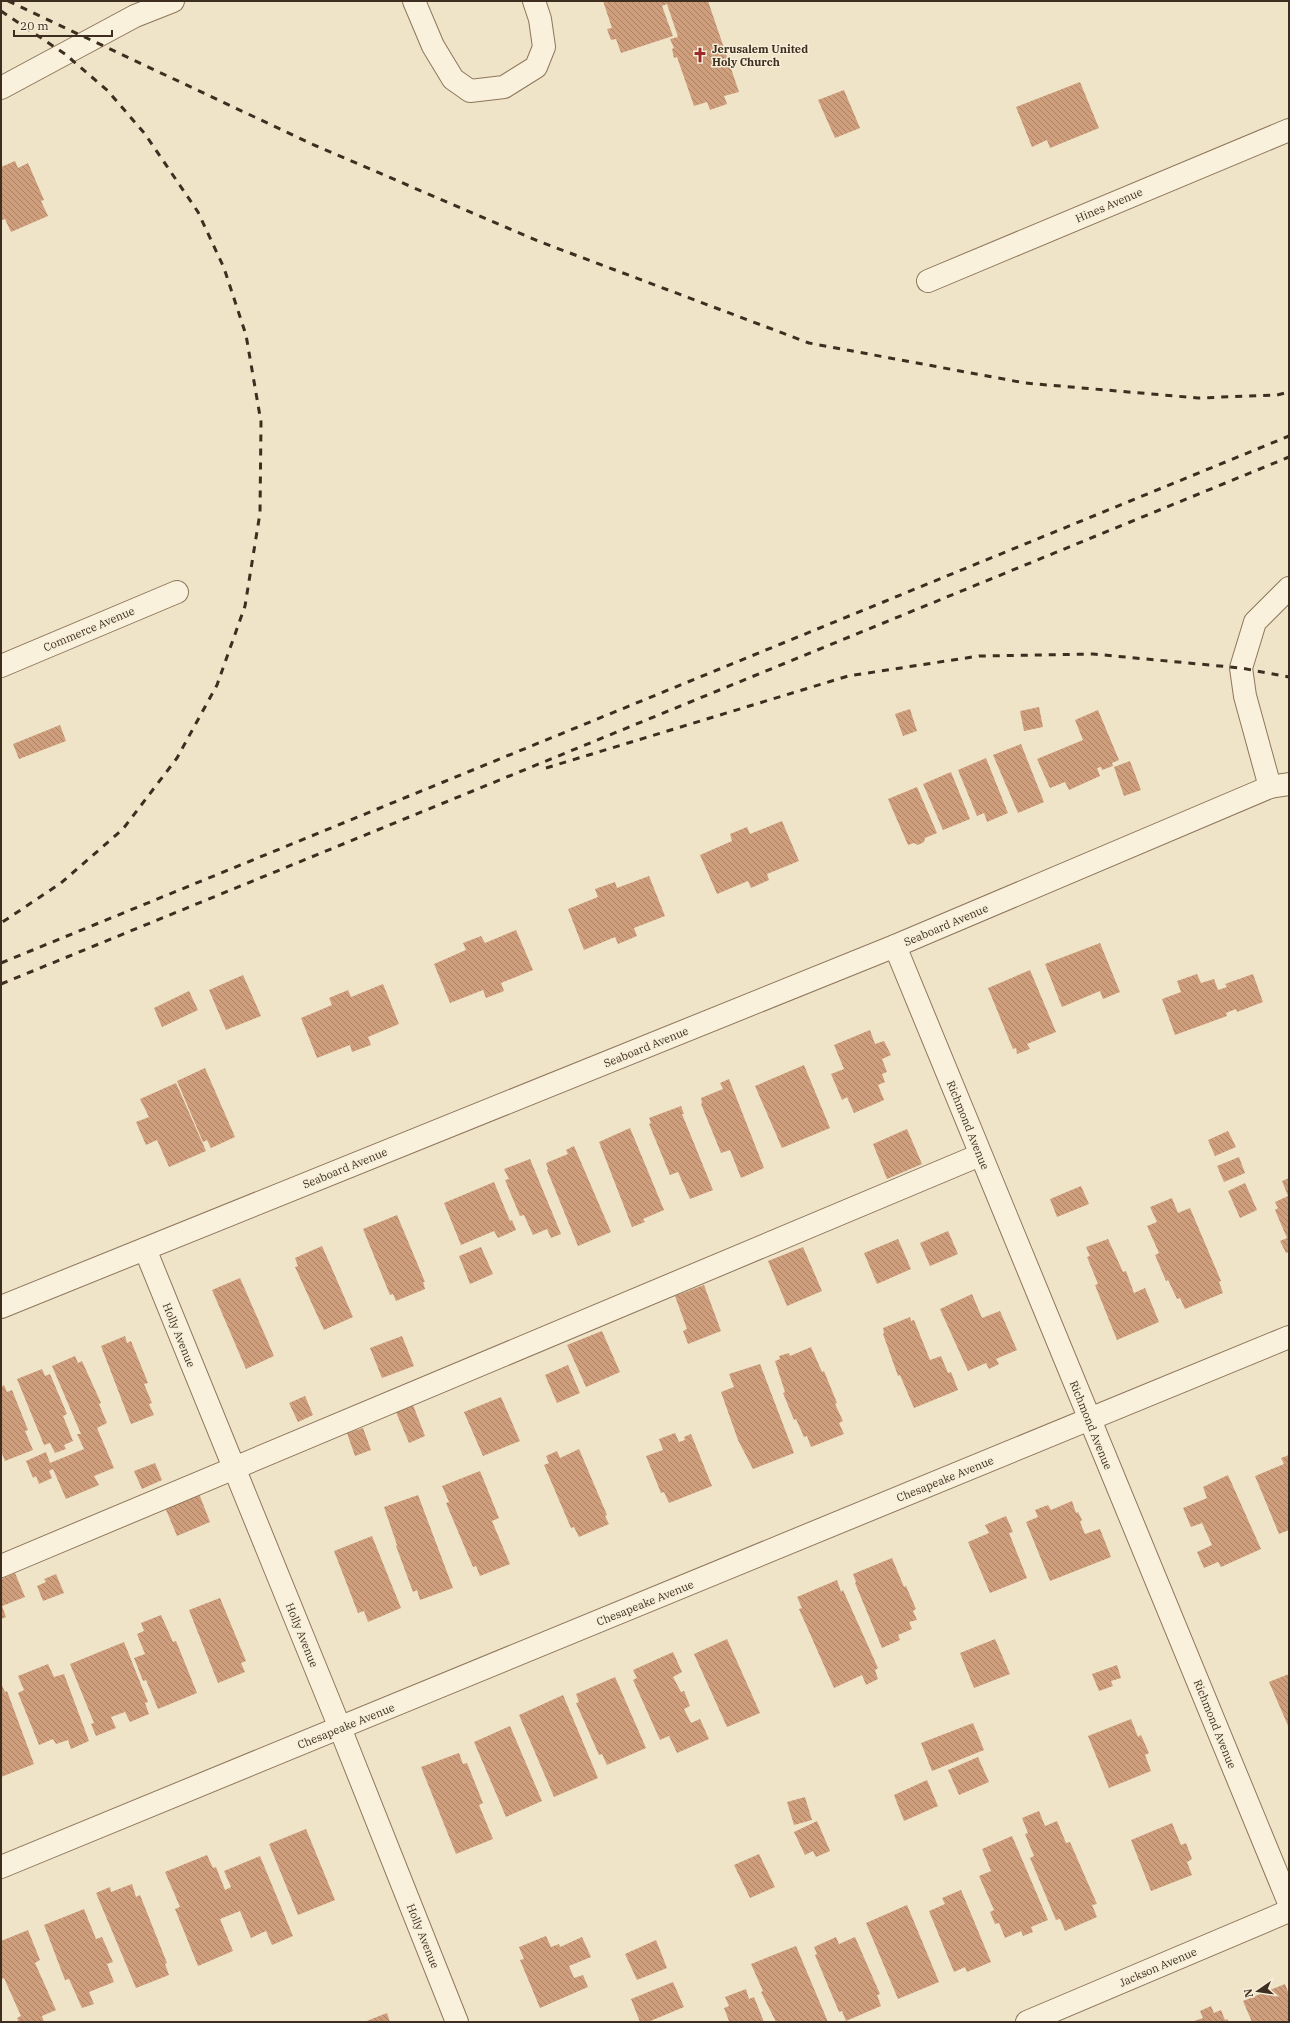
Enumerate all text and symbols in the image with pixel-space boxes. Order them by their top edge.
scale bar [14,12,112,38]
text: 20 m [20,18,49,33]
place label: Jerusalem United Holy Church [712,42,808,69]
church icon: Jerusalem United Holy Church [691,46,709,64]
street label: Hines Avenue [1073,185,1145,225]
street label: Commerce Avenue [41,603,137,655]
street label: Seaboard Avenue [902,901,990,949]
street label: Seaboard Avenue [602,1024,691,1070]
street label: Richmond Avenue [944,1078,992,1172]
street label: Seaboard Avenue [301,1145,390,1191]
street label: Holly Avenue [160,1301,198,1369]
street label: Richmond Avenue [1067,1378,1115,1472]
street label: Chesapeake Avenue [894,1453,996,1505]
street label: Chesapeake Avenue [594,1577,696,1629]
street label: Holly Avenue [283,1601,321,1669]
street label: Richmond Avenue [1191,1677,1239,1771]
street label: Chesapeake Avenue [295,1700,397,1752]
street label: Holly Avenue [404,1902,442,1970]
street label: Jackson Avenue [1117,1944,1199,1990]
north arrow [1238,1971,1278,2011]
text: N [1240,1987,1256,1999]

